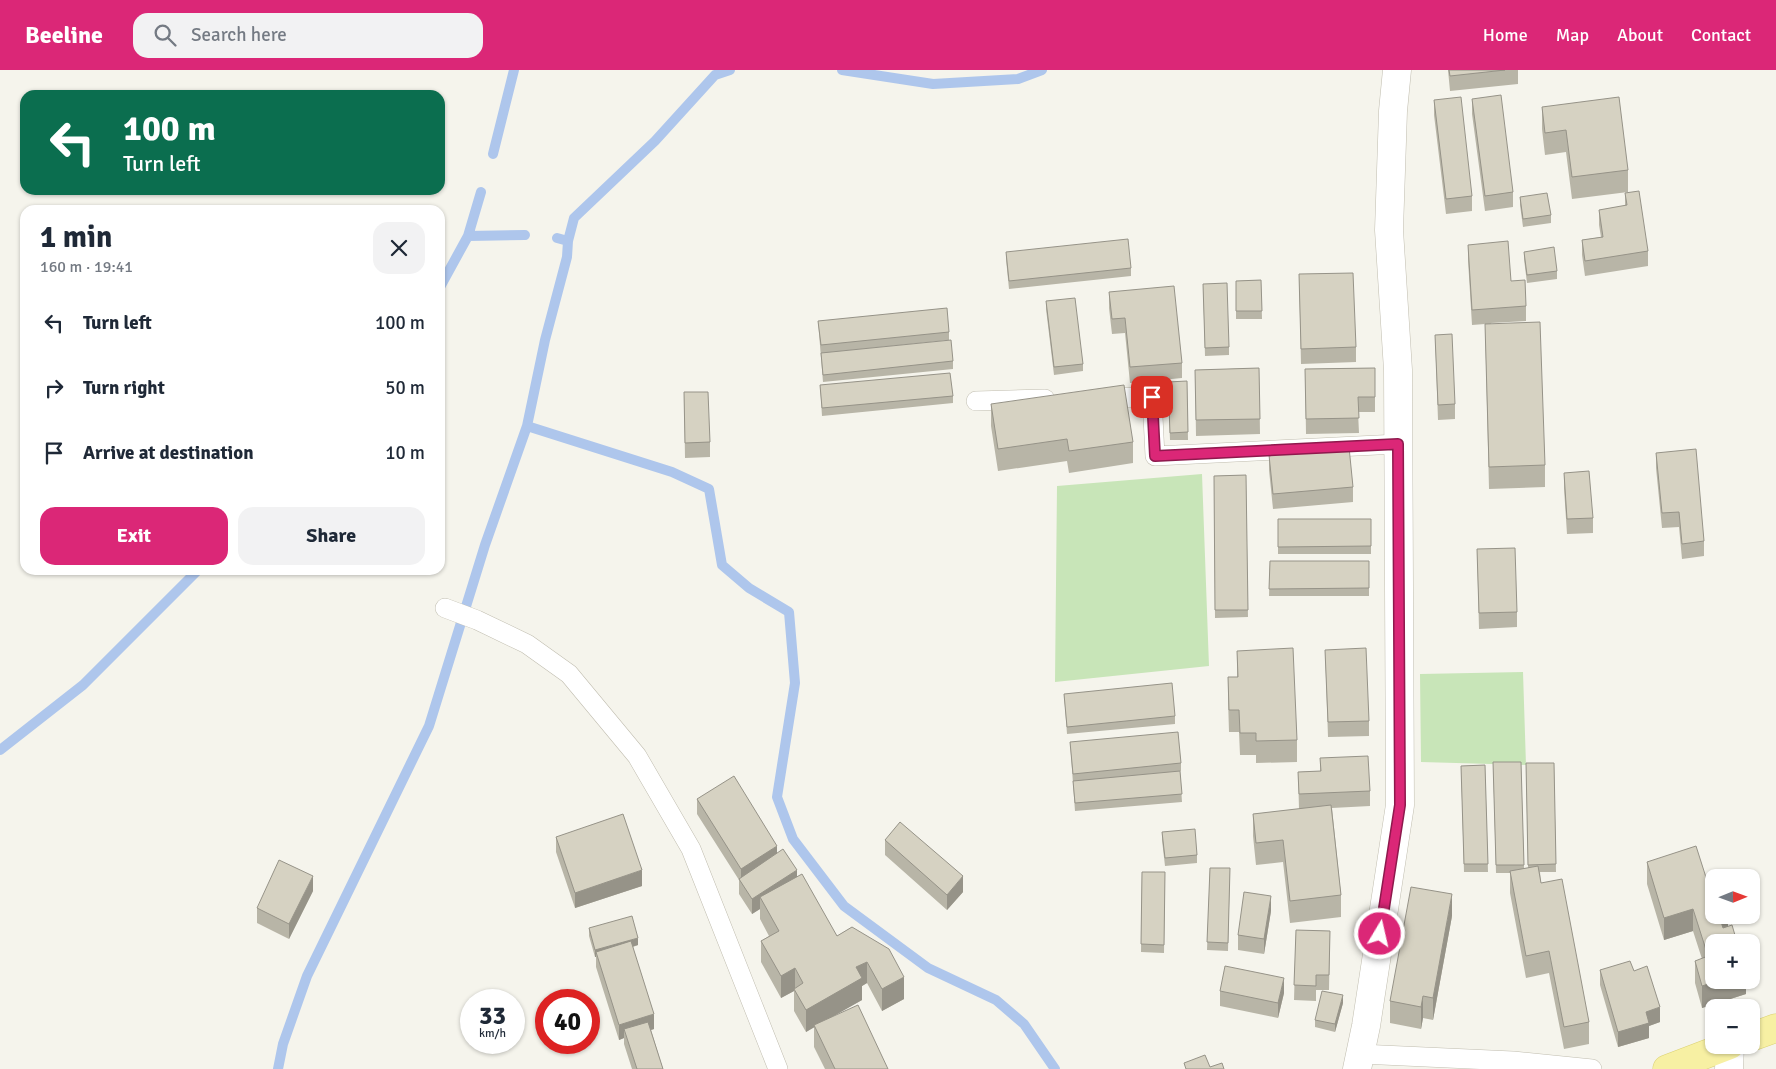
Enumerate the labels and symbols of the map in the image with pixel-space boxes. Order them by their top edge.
pin [1131,376,1173,418]
north arrow [1705,869,1760,924]
position arrow [1353,907,1405,959]
speed limit sign: 40 [535,989,600,1054]

